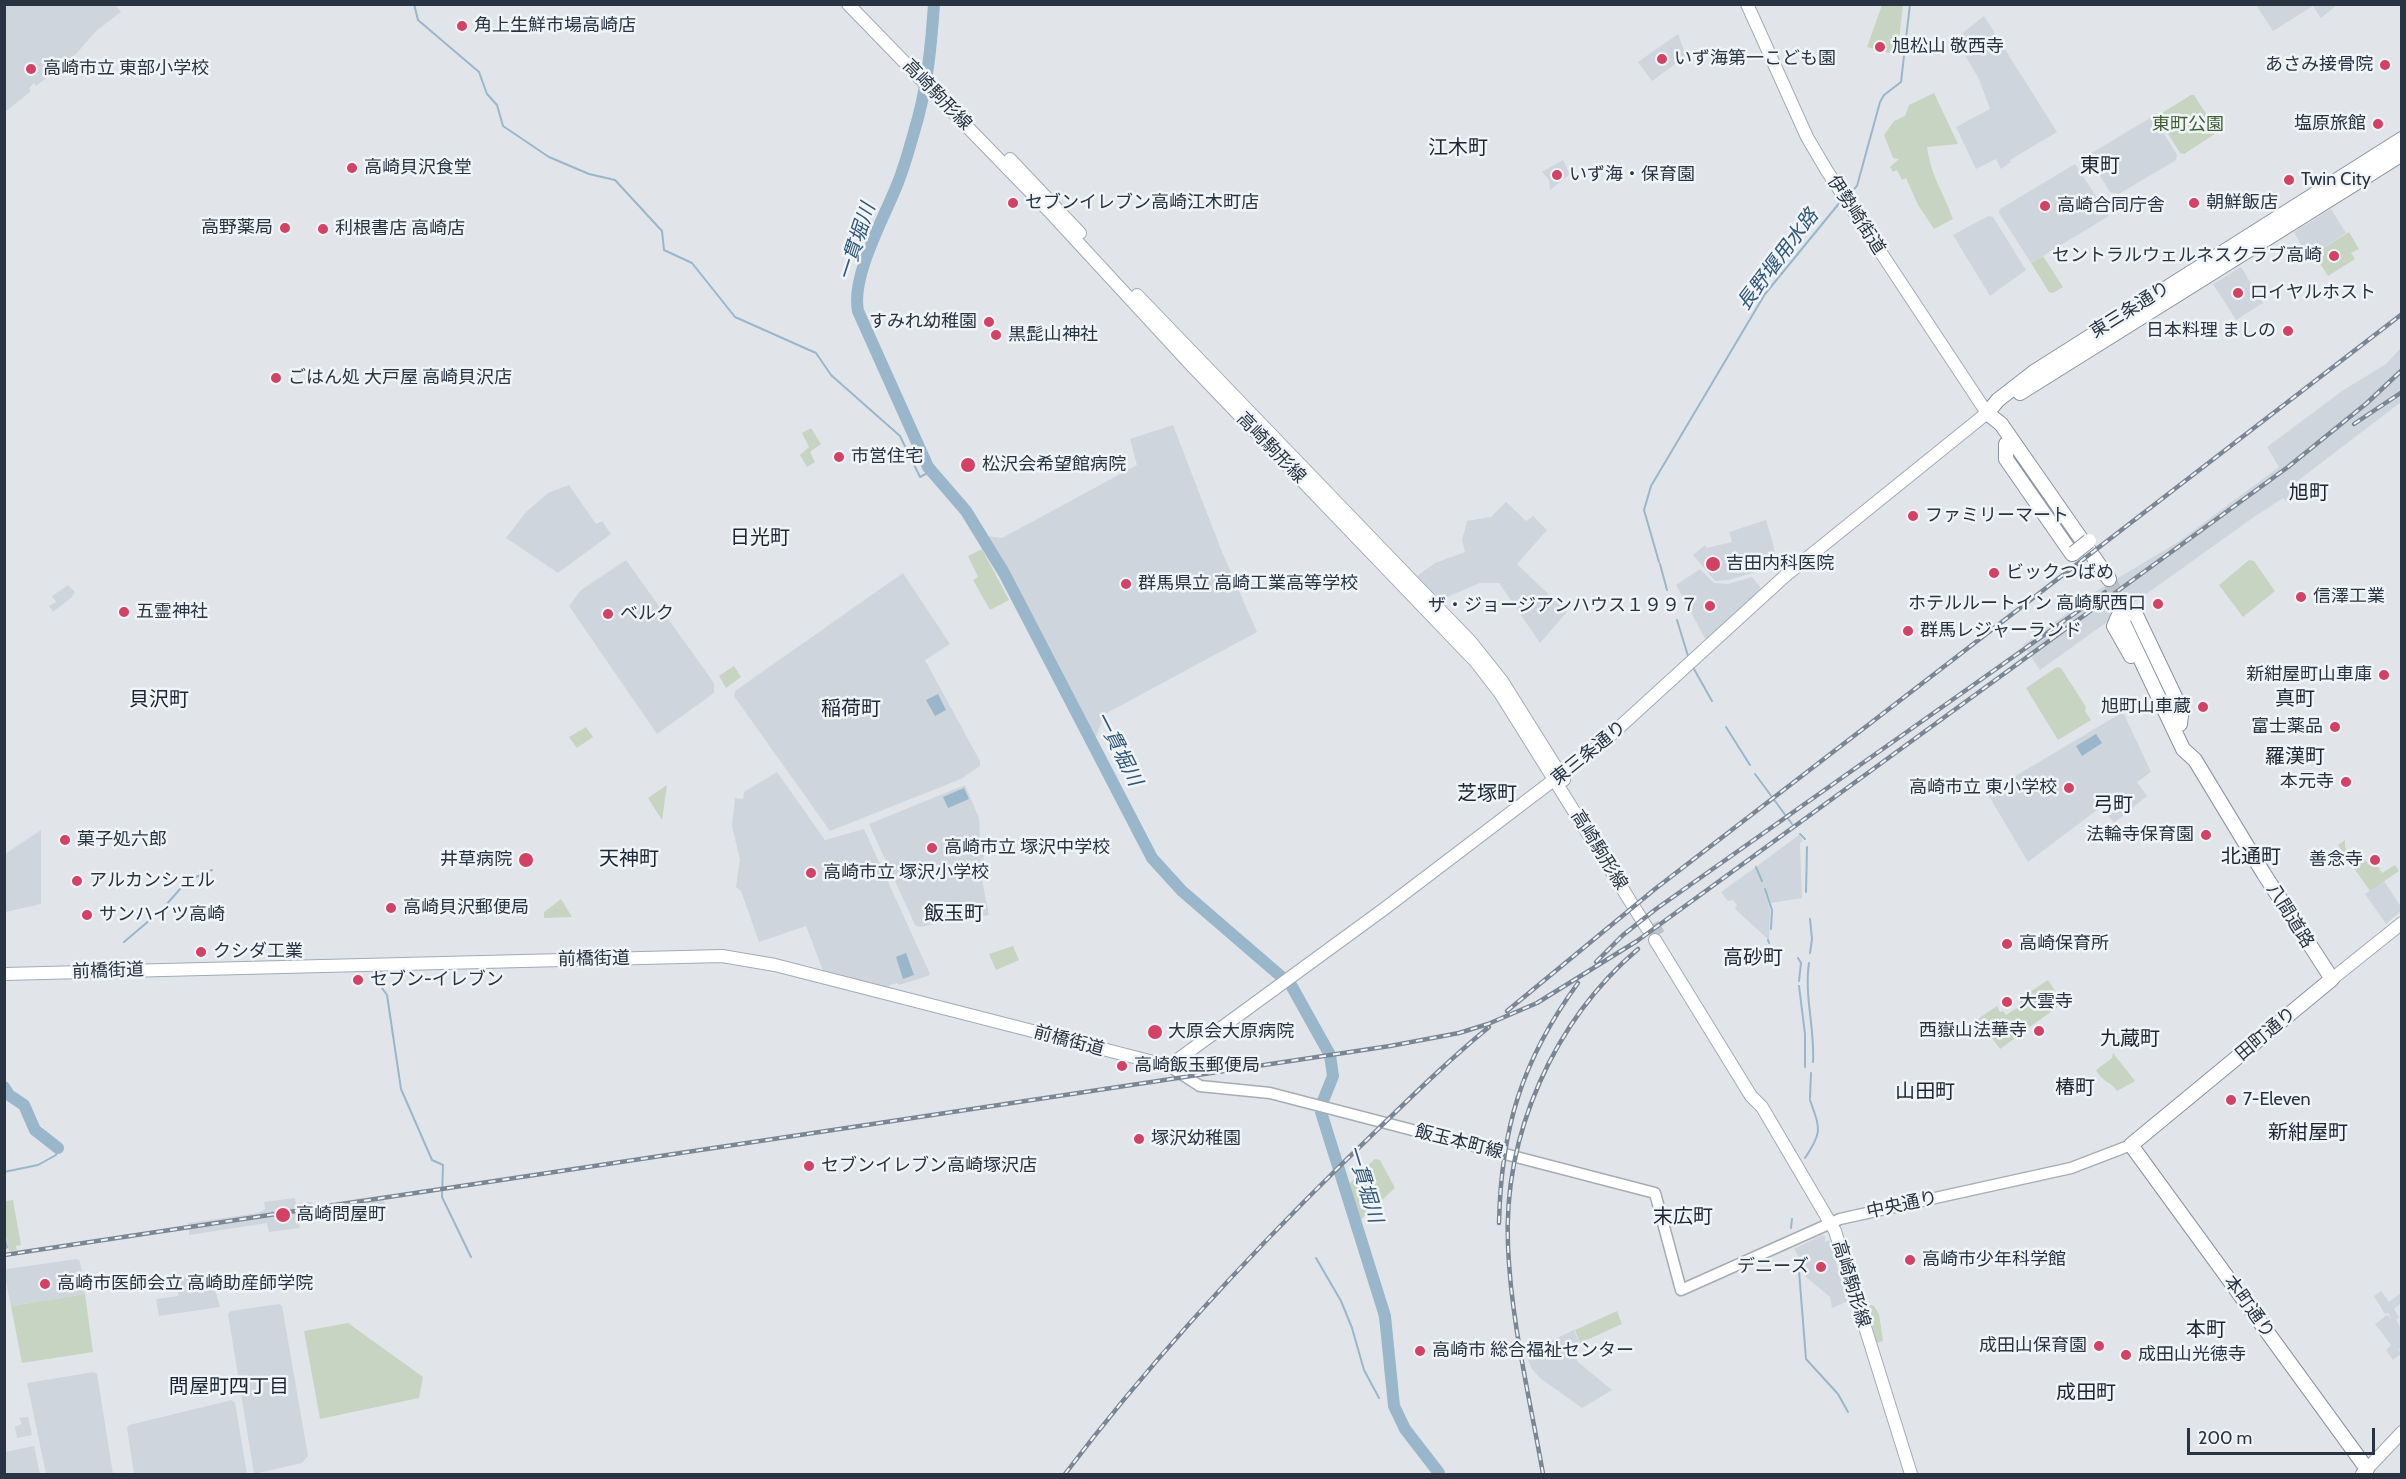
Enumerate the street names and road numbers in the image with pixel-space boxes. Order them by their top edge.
street label: 高崎駒形線 [898,55,976,135]
street label: 伊勢崎街道 [1822,171,1890,259]
street label: 東三条通り [2086,277,2174,343]
street label: 高崎駒形線 [1232,408,1310,488]
street label: 東三条通り [1547,716,1631,790]
street label: 高崎駒形線 [1566,806,1632,894]
street label: 八間道路 [2262,880,2318,952]
street label: 前橋街道 [558,948,630,970]
street label: 前橋街道 [72,959,144,983]
street label: 田町通り [2231,1003,2301,1065]
street label: 前橋街道 [1031,1021,1107,1061]
street label: 飯玉本町線 [1413,1121,1505,1163]
street label: 中央通り [1865,1187,1939,1223]
street label: 高崎駒形線 [1828,1238,1874,1330]
street label: 本町通り [2219,1272,2279,1342]

